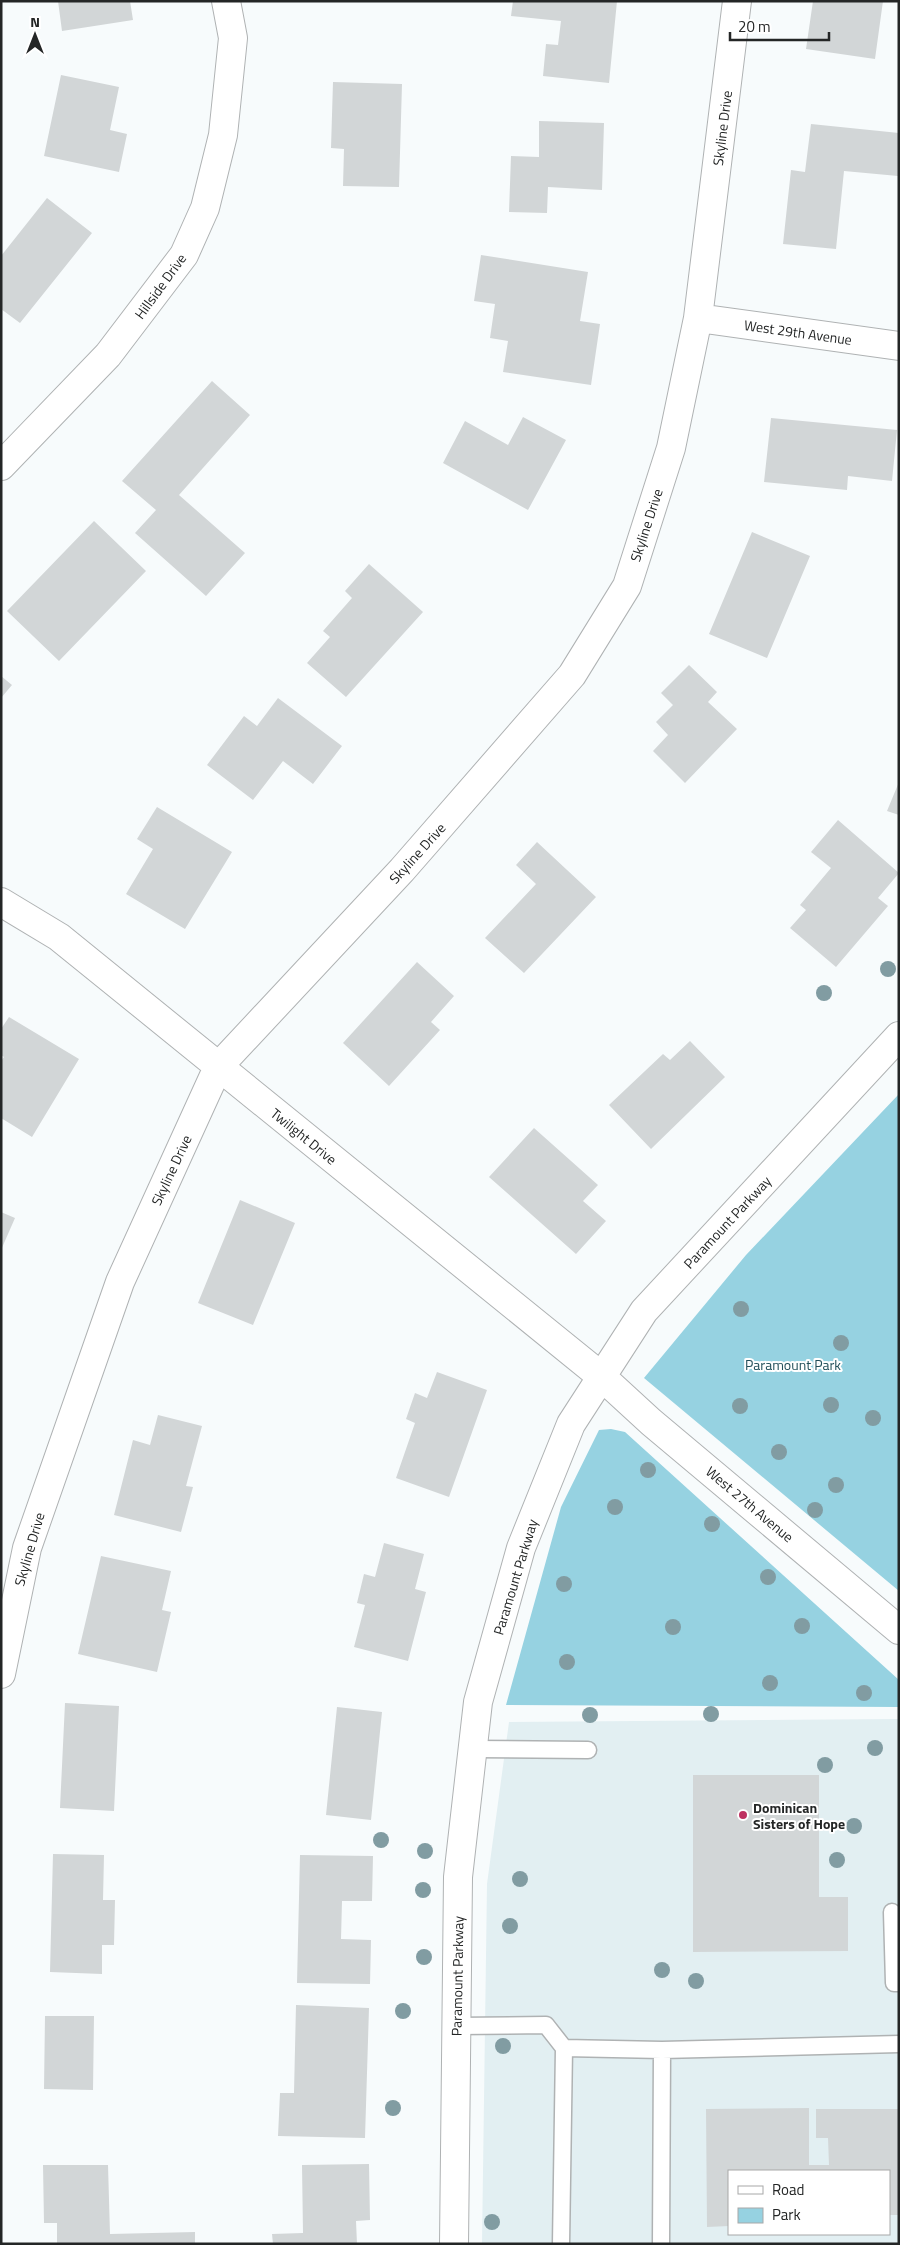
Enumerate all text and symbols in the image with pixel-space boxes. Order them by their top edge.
north arrow [10,10,60,60]
scale bar [730,10,829,42]
text: N [30,11,40,32]
text: 20 m [738,15,771,38]
street label: Skyline Drive [707,89,737,167]
street label: Hillside Drive [129,249,191,323]
street label: West 29th Avenue [743,314,853,350]
street label: Skyline Drive [624,486,668,564]
street label: Skyline Drive [384,818,450,888]
street label: Twilight Drive [266,1103,342,1169]
street label: Skyline Drive [145,1131,197,1209]
street label: Paramount Parkway [678,1171,776,1273]
park label: Paramount Park [745,1354,841,1375]
street label: West 27th Avenue [702,1461,798,1547]
street label: Skyline Drive [8,1510,50,1588]
street label: Paramount Parkway [487,1516,543,1638]
place label: Dominican Sisters of Hope [753,1797,845,1834]
marker: Dominican Sisters of Hope [737,1809,749,1821]
street label: Paramount Parkway [445,1915,469,2036]
legend [728,2170,890,2235]
text: Road [772,2178,804,2201]
text: Park [772,2203,801,2226]

